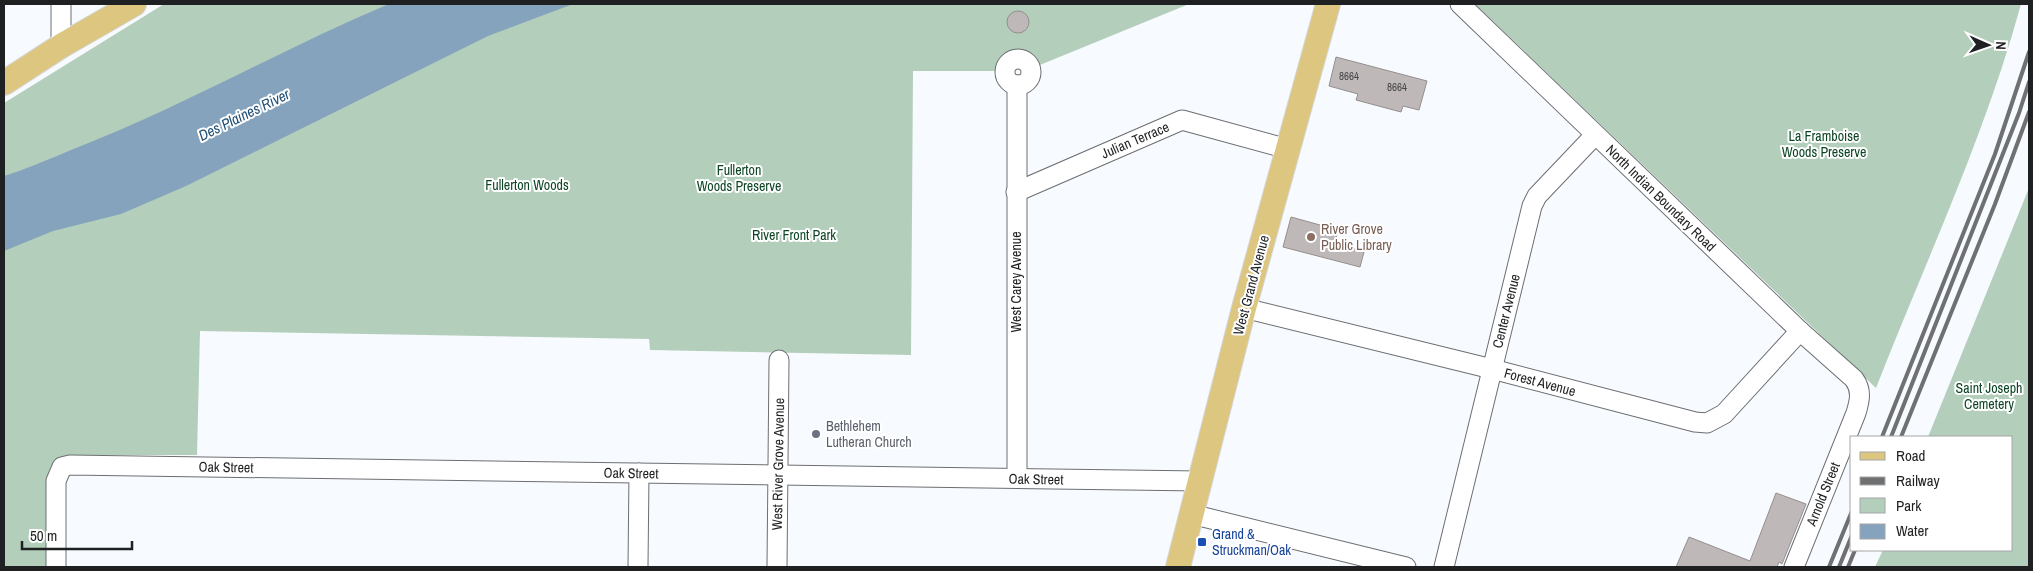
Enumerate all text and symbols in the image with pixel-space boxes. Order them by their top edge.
north arrow [1963,20,2013,70]
text: N [1992,41,2010,50]
house number: 8664 [1339,69,1359,83]
house number: 8664 [1387,80,1407,94]
water label: Des Plaines River [195,83,294,146]
street label: Julian Terrace [1098,118,1172,162]
park label: La Framboise Woods Preserve [1782,127,1866,161]
street label: North Indian Boundary Road [1602,141,1720,255]
park label: Fullerton Woods Preserve [697,161,781,195]
park label: Fullerton Woods [485,176,569,194]
place label: River Grove Public Library [1321,220,1392,254]
park label: River Front Park [752,226,836,244]
street label: West Carey Avenue [1007,231,1025,333]
marker: River Grove Public Library [1305,231,1317,243]
street label: West Grand Avenue [1229,233,1273,337]
street label: Center Avenue [1488,272,1524,350]
street label: Forest Avenue [1502,364,1578,400]
park label: Saint Joseph Cemetery [1955,379,2023,413]
street label: West River Grove Avenue [768,398,788,530]
place label: Bethlehem Lutheran Church [826,417,912,451]
marker: Bethlehem Lutheran Church [810,428,822,440]
legend [1850,436,2013,551]
text: Road [1896,445,1925,466]
street label: Oak Street [198,458,254,476]
street label: Arnold Street [1802,460,1844,529]
street label: Oak Street [603,464,659,482]
street label: Oak Street [1008,470,1064,488]
text: Railway [1896,470,1941,491]
text: Park [1896,495,1922,516]
scale bar [22,518,132,550]
text: Water [1896,520,1928,541]
text: 50 m [30,525,57,546]
place label: Grand & Struckman/Oak [1212,525,1291,559]
marker: Grand & Struckman/Oak [1196,536,1208,548]

